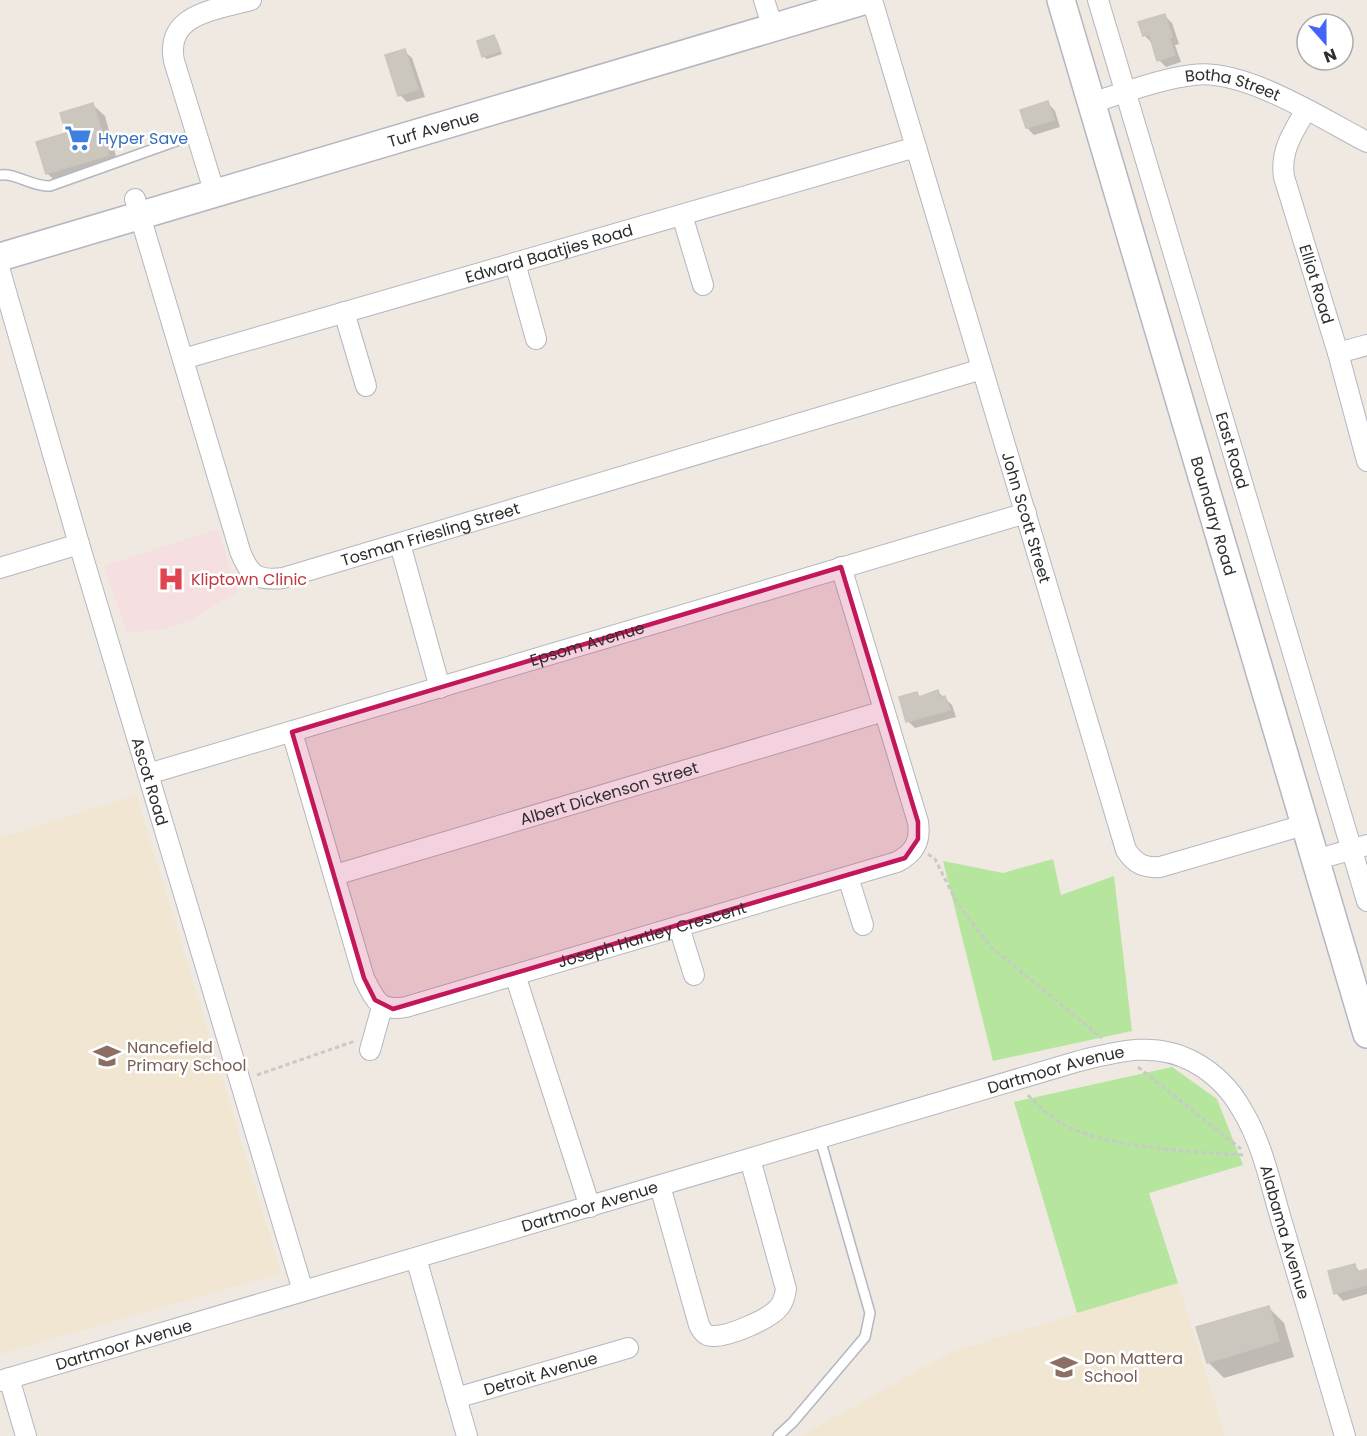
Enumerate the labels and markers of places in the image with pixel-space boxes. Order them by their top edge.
supermarket icon: Hyper Save [63,123,93,153]
place label: Hyper Save [98,127,188,150]
hospital icon: Kliptown Clinic [156,564,186,594]
place label: Kliptown Clinic [191,568,307,591]
place label: Nancefield Primary School [127,1036,246,1077]
school or university icon: Nancefield Primary School [92,1041,122,1071]
place label: Don Mattera School [1084,1347,1183,1388]
school or university icon: Don Mattera School [1049,1352,1079,1382]

